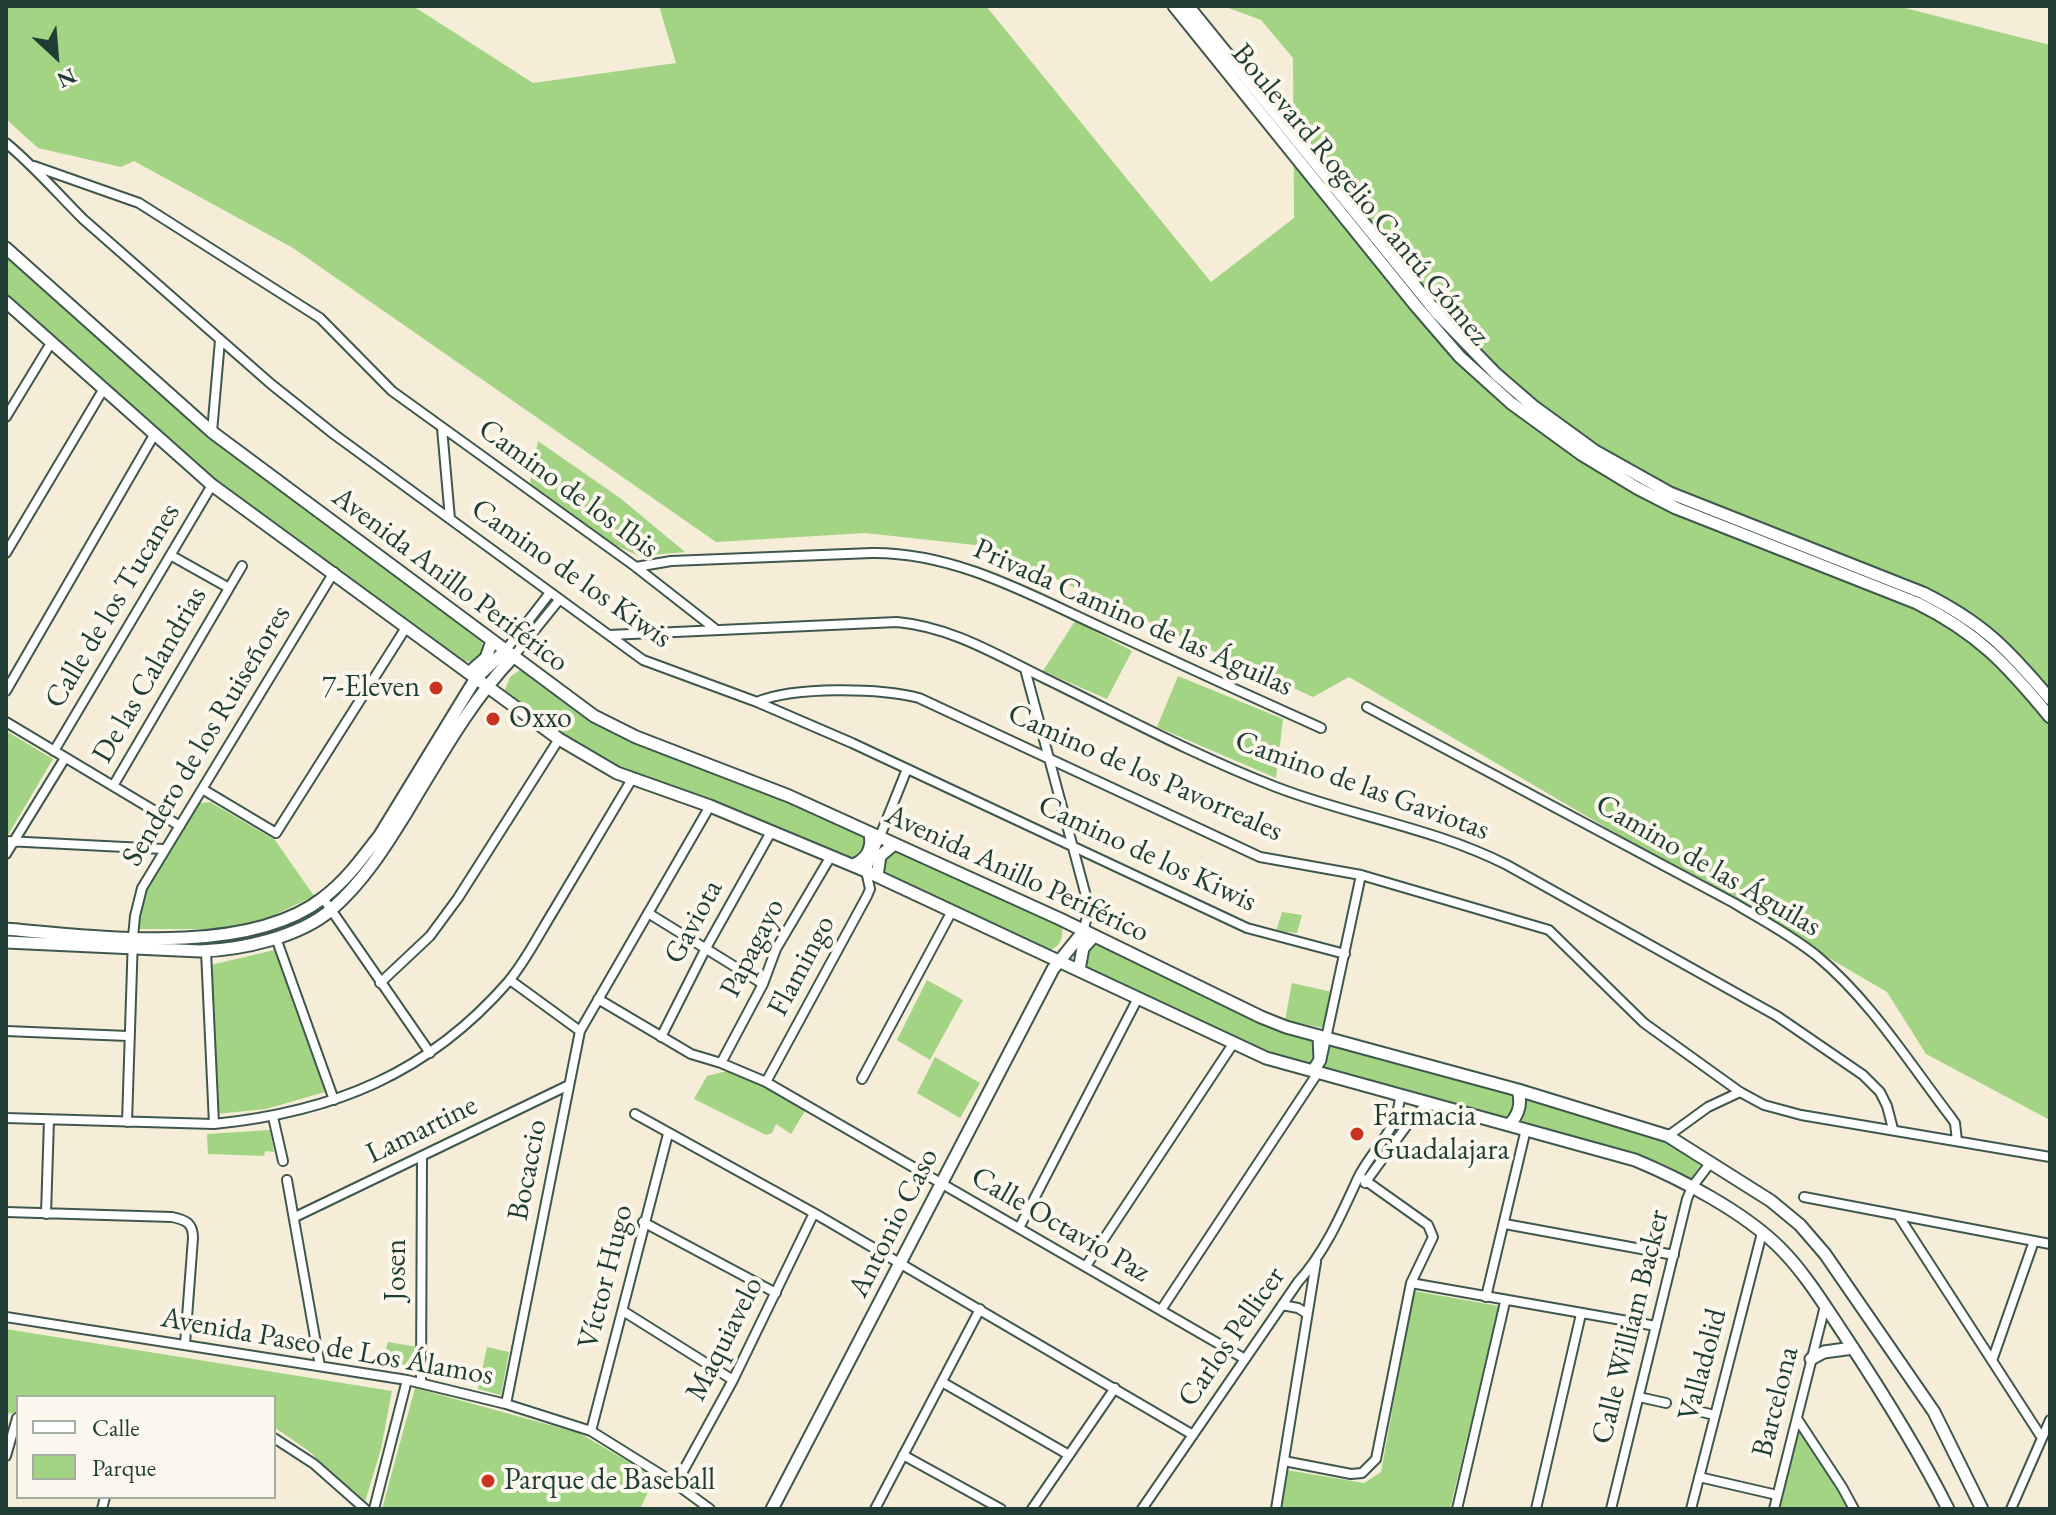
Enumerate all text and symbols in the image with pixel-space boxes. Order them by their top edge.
north arrow [16,16,96,96]
street label: Boulevard Rogelio Cantú Gómez [1223,37,1497,353]
text: N [52,61,81,95]
street label: Camino de los Ibis [471,412,665,566]
street label: Avenida Anillo Periférico [325,479,575,681]
street label: Camino de los Kiwis [464,491,678,657]
street label: Calle de los Tucanes [38,497,188,715]
street label: Privada Camino de las Águilas [968,531,1298,705]
street label: De las Calandrias [85,580,215,770]
street label: Sendero de los Ruiseñores [115,599,299,873]
place label: 7-Eleven [322,670,420,706]
marker: 7-Eleven [427,679,445,697]
street label: Camino de los Pavorreales [1002,696,1288,850]
place label: Oxxo [509,701,572,737]
marker: Oxxo [484,710,502,728]
street label: Camino de las Gaviotas [1230,723,1494,849]
street label: Camino de las Águilas [1589,787,1827,945]
street label: Camino de los Kiwis [1032,788,1262,920]
street label: Avenida Anillo Periférico [879,797,1155,951]
street label: Gaviota [657,874,731,970]
street label: Papagayo [713,893,793,1003]
street label: Flamingo [761,909,843,1023]
street label: Lamartine [361,1088,483,1172]
place label: Farmacia Guadalajara [1373,1099,1509,1170]
street label: Bocaccio [501,1116,555,1224]
marker: Farmacia Guadalajara [1348,1125,1366,1143]
street label: Antonio Caso [841,1142,947,1304]
street label: Calle Octavio Paz [964,1159,1156,1291]
street label: Víctor Hugo [571,1201,641,1353]
street label: Calle William Backer [1584,1206,1678,1448]
street label: Josen [379,1239,415,1301]
street label: Carlos Pellicer [1171,1260,1293,1414]
street label: Maquiavelo [678,1271,772,1407]
street label: Avenida Paseo de Los Álamos [158,1300,496,1394]
street label: Valladolid [1671,1305,1735,1425]
street label: Barcelona [1745,1343,1807,1461]
legend [16,1395,276,1499]
text: Calle [92,1412,140,1443]
text: Parque [92,1452,156,1483]
place label: Parque de Baseball [504,1463,715,1499]
marker: Parque de Baseball [479,1472,497,1490]

